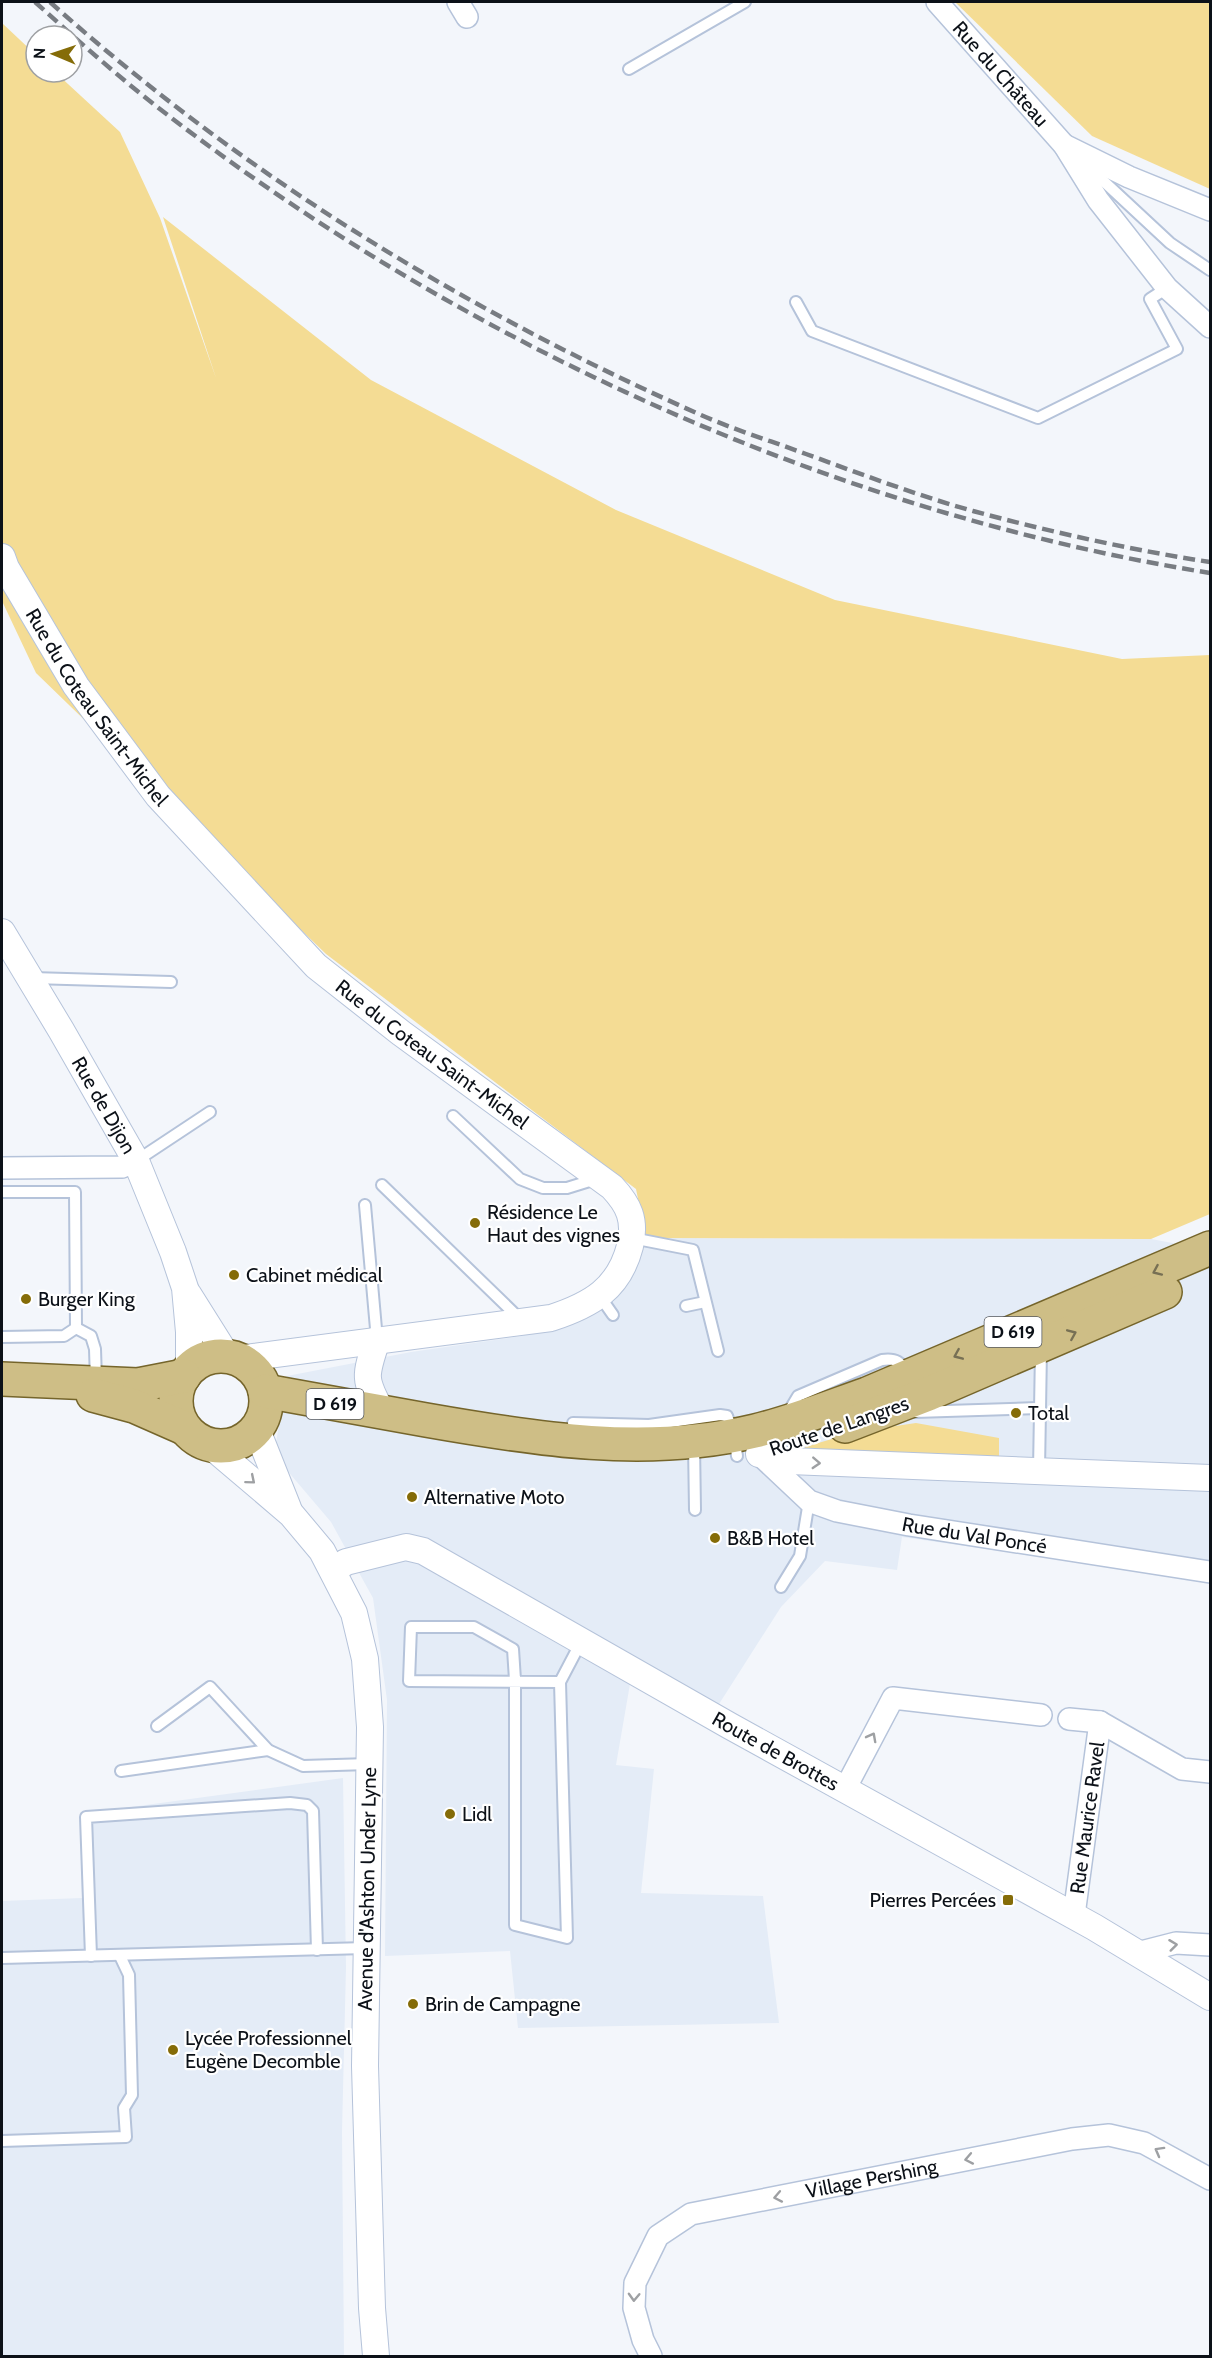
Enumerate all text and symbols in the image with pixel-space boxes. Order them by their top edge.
street label: Rue du Château [948,16,1054,131]
north arrow [24,24,84,84]
text: N [30,48,49,59]
street label: Rue du Coteau Saint-Michel [21,604,173,811]
street label: Rue du Coteau Saint-Michel [331,974,533,1134]
street label: Rue de Dijon [67,1052,141,1158]
place label: Résidence Le Haut des vignes [487,1200,620,1247]
marker: Résidence Le Haut des vignes [468,1216,482,1230]
place label: Cabinet médical [246,1263,383,1287]
one-way arrow [1152,1264,1163,1276]
marker: Cabinet médical [227,1268,241,1282]
place label: Burger King [38,1287,136,1311]
marker: Burger King [19,1292,33,1306]
road number: D 619 [984,1317,1042,1347]
one-way arrow [1065,1329,1076,1341]
one-way arrow [953,1348,964,1360]
road number: D 619 [306,1389,364,1419]
street label: Route de Langres [766,1391,912,1461]
place label: Total [1028,1401,1069,1425]
marker: Total [1009,1406,1023,1420]
one-way arrow [812,1456,821,1469]
one-way arrow [244,1473,255,1484]
place label: Alternative Moto [424,1485,565,1509]
marker: Alternative Moto [405,1490,419,1504]
street label: Rue du Val Poncé [900,1512,1048,1558]
place label: B&B Hotel [727,1526,814,1550]
marker: B&B Hotel [708,1531,722,1545]
street label: Route de Brottes [708,1706,843,1796]
one-way arrow [865,1733,876,1743]
street label: Rue Maurice Ravel [1065,1740,1109,1896]
street label: Avenue d'Ashton Under Lyne [353,1767,381,2011]
place label: Lidl [462,1802,492,1826]
marker: Lidl [443,1807,457,1821]
place label: Pierres Percées [870,1888,996,1912]
marker: Pierres Percées [1001,1893,1015,1907]
one-way arrow [1169,1939,1178,1952]
place label: Brin de Campagne [425,1992,580,2016]
marker: Brin de Campagne [406,1997,420,2011]
place label: Lycée Professionnel Eugène Decomble [185,2026,352,2073]
marker: Lycée Professionnel Eugène Decomble [166,2043,180,2057]
one-way arrow [1155,2147,1165,2158]
one-way arrow [965,2152,975,2165]
street label: Village Pershing [804,2154,940,2203]
one-way arrow [773,2190,783,2203]
one-way arrow [628,2293,641,2302]

